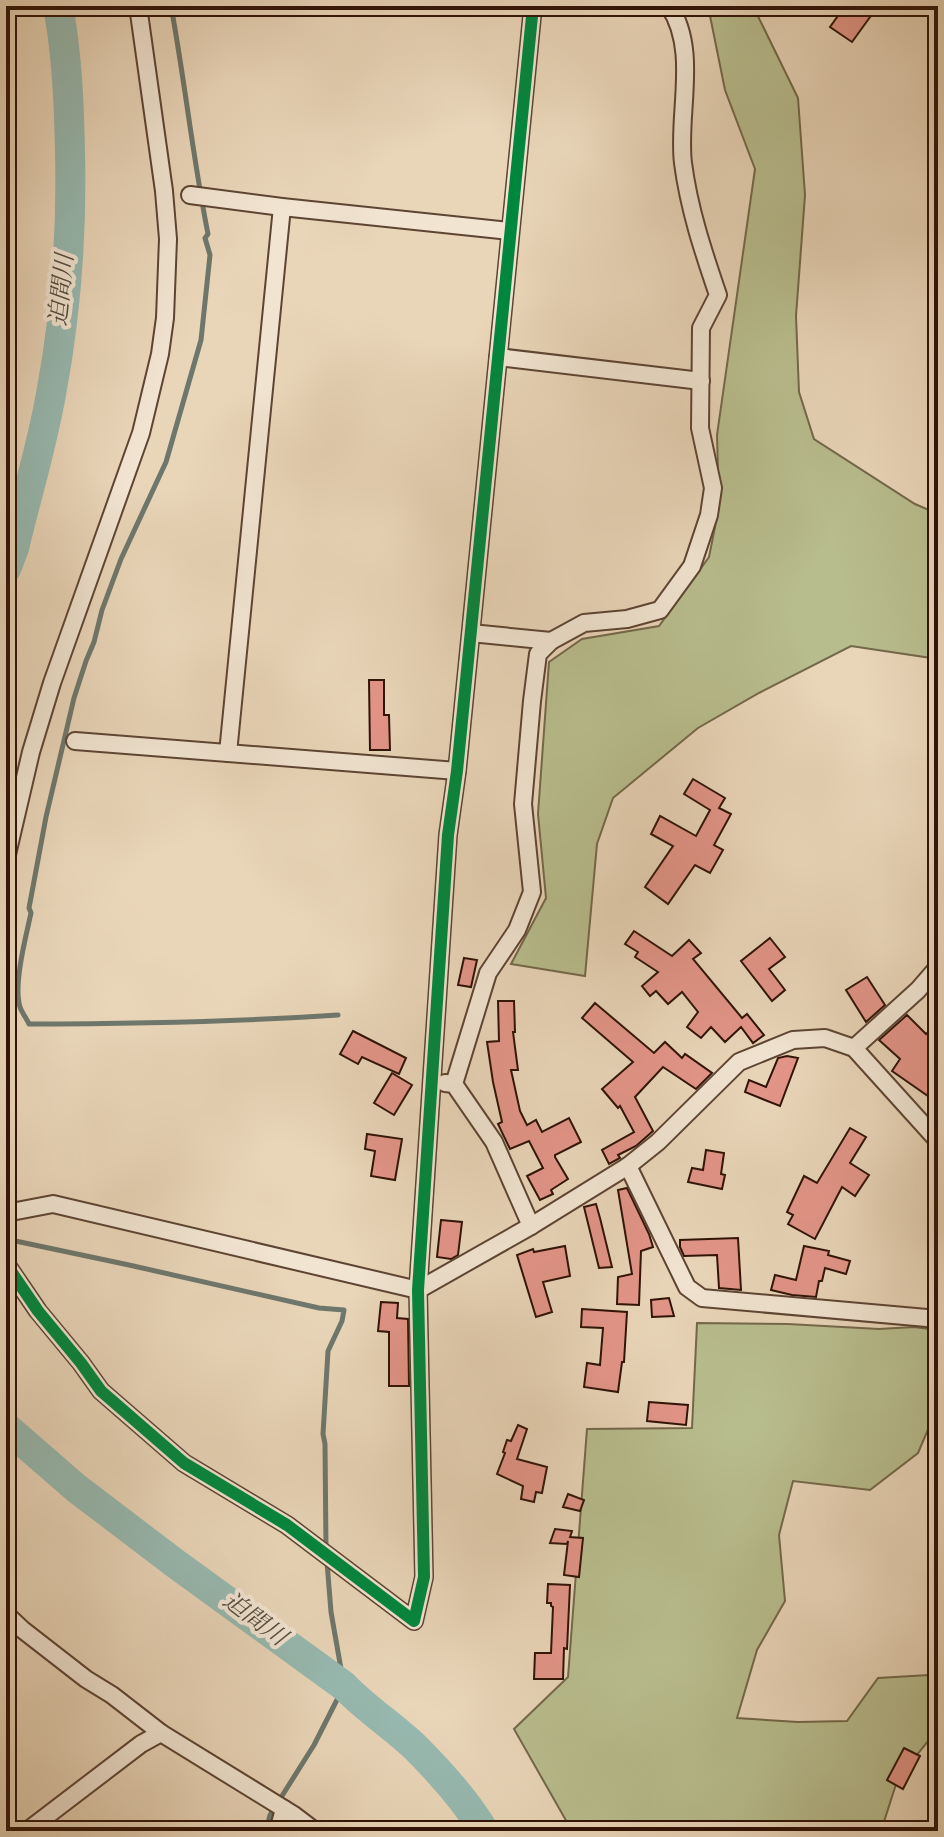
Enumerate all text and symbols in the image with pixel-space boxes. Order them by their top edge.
water label: 迫間川 [42,249,84,328]
water label: 迫間川 [215,1585,295,1657]

